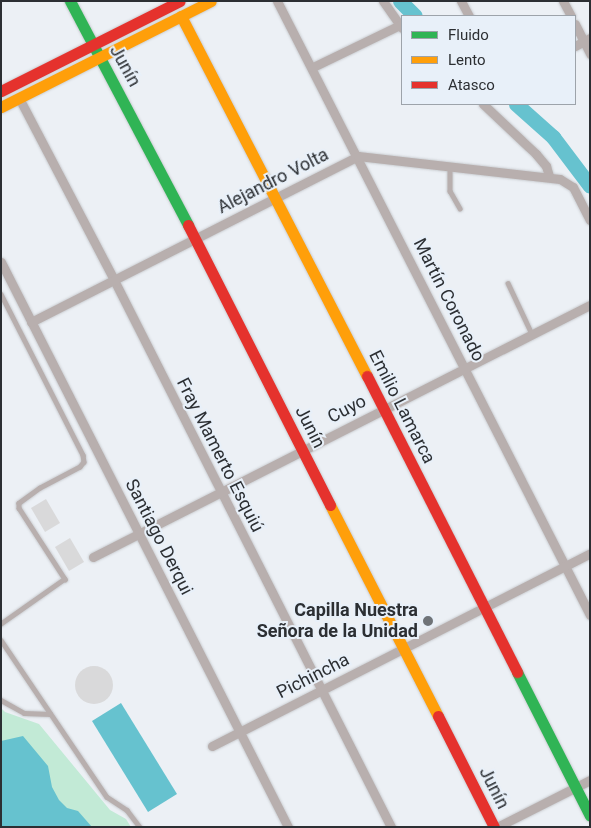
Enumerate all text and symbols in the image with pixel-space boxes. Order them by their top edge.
legend [401,15,576,105]
text: Fluido [448,26,489,44]
street label: Junín [105,41,145,91]
text: Lento [448,51,486,69]
text: Atasco [448,76,495,94]
street label: Alejandro Volta [214,144,332,218]
street label: Martín Coronado [409,235,489,365]
street label: Emilio Lamarca [364,347,440,467]
street label: Fray Mamerto Esquiú [172,374,268,536]
street label: Cuyo [324,390,370,428]
street label: Junín [290,402,330,452]
street label: Santiago Derqui [121,475,197,599]
place label: Capilla Nuestra Señora de la Unidad [257,600,418,642]
marker: Capilla Nuestra Señora de la Unidad [422,615,434,627]
street label: Pichincha [273,649,353,703]
street label: Junín [474,763,514,813]

